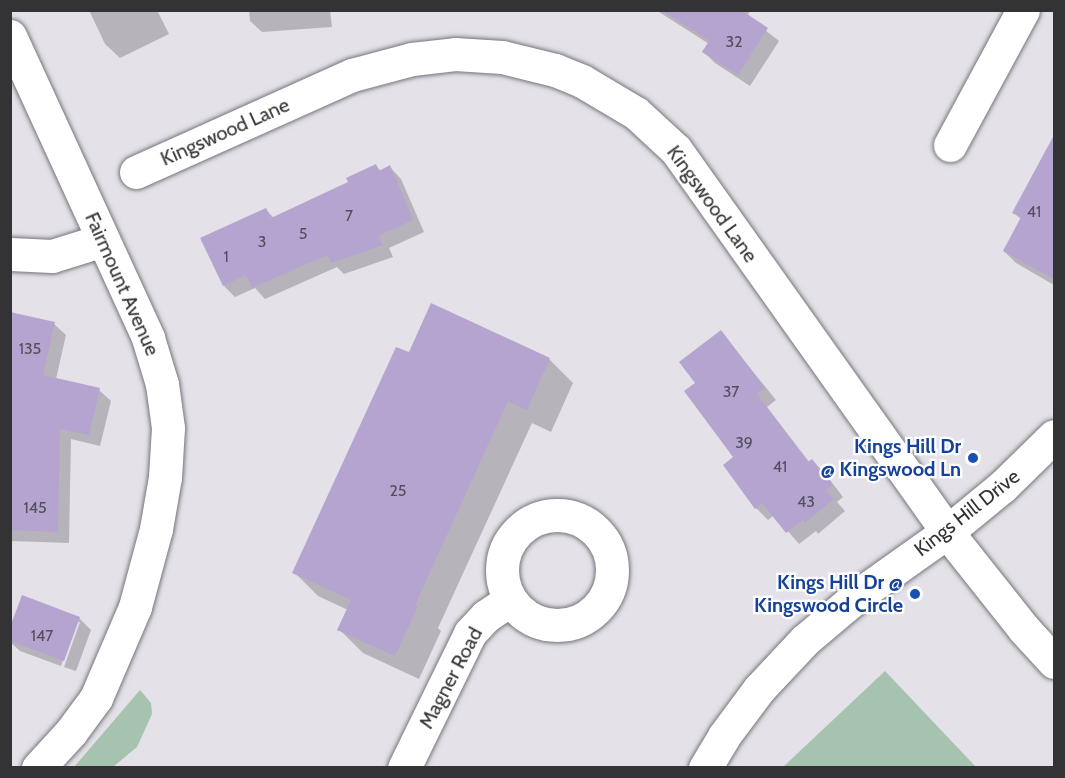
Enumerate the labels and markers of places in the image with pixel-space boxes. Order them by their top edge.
place label: Kings Hill Dr @ Kingswood Ln [820,434,961,481]
marker: Kings Hill Dr @ Kingswood Ln [966,451,980,465]
place label: Kings Hill Dr @ Kingswood Circle [754,570,903,617]
marker: Kings Hill Dr @ Kingswood Circle [908,587,922,601]

